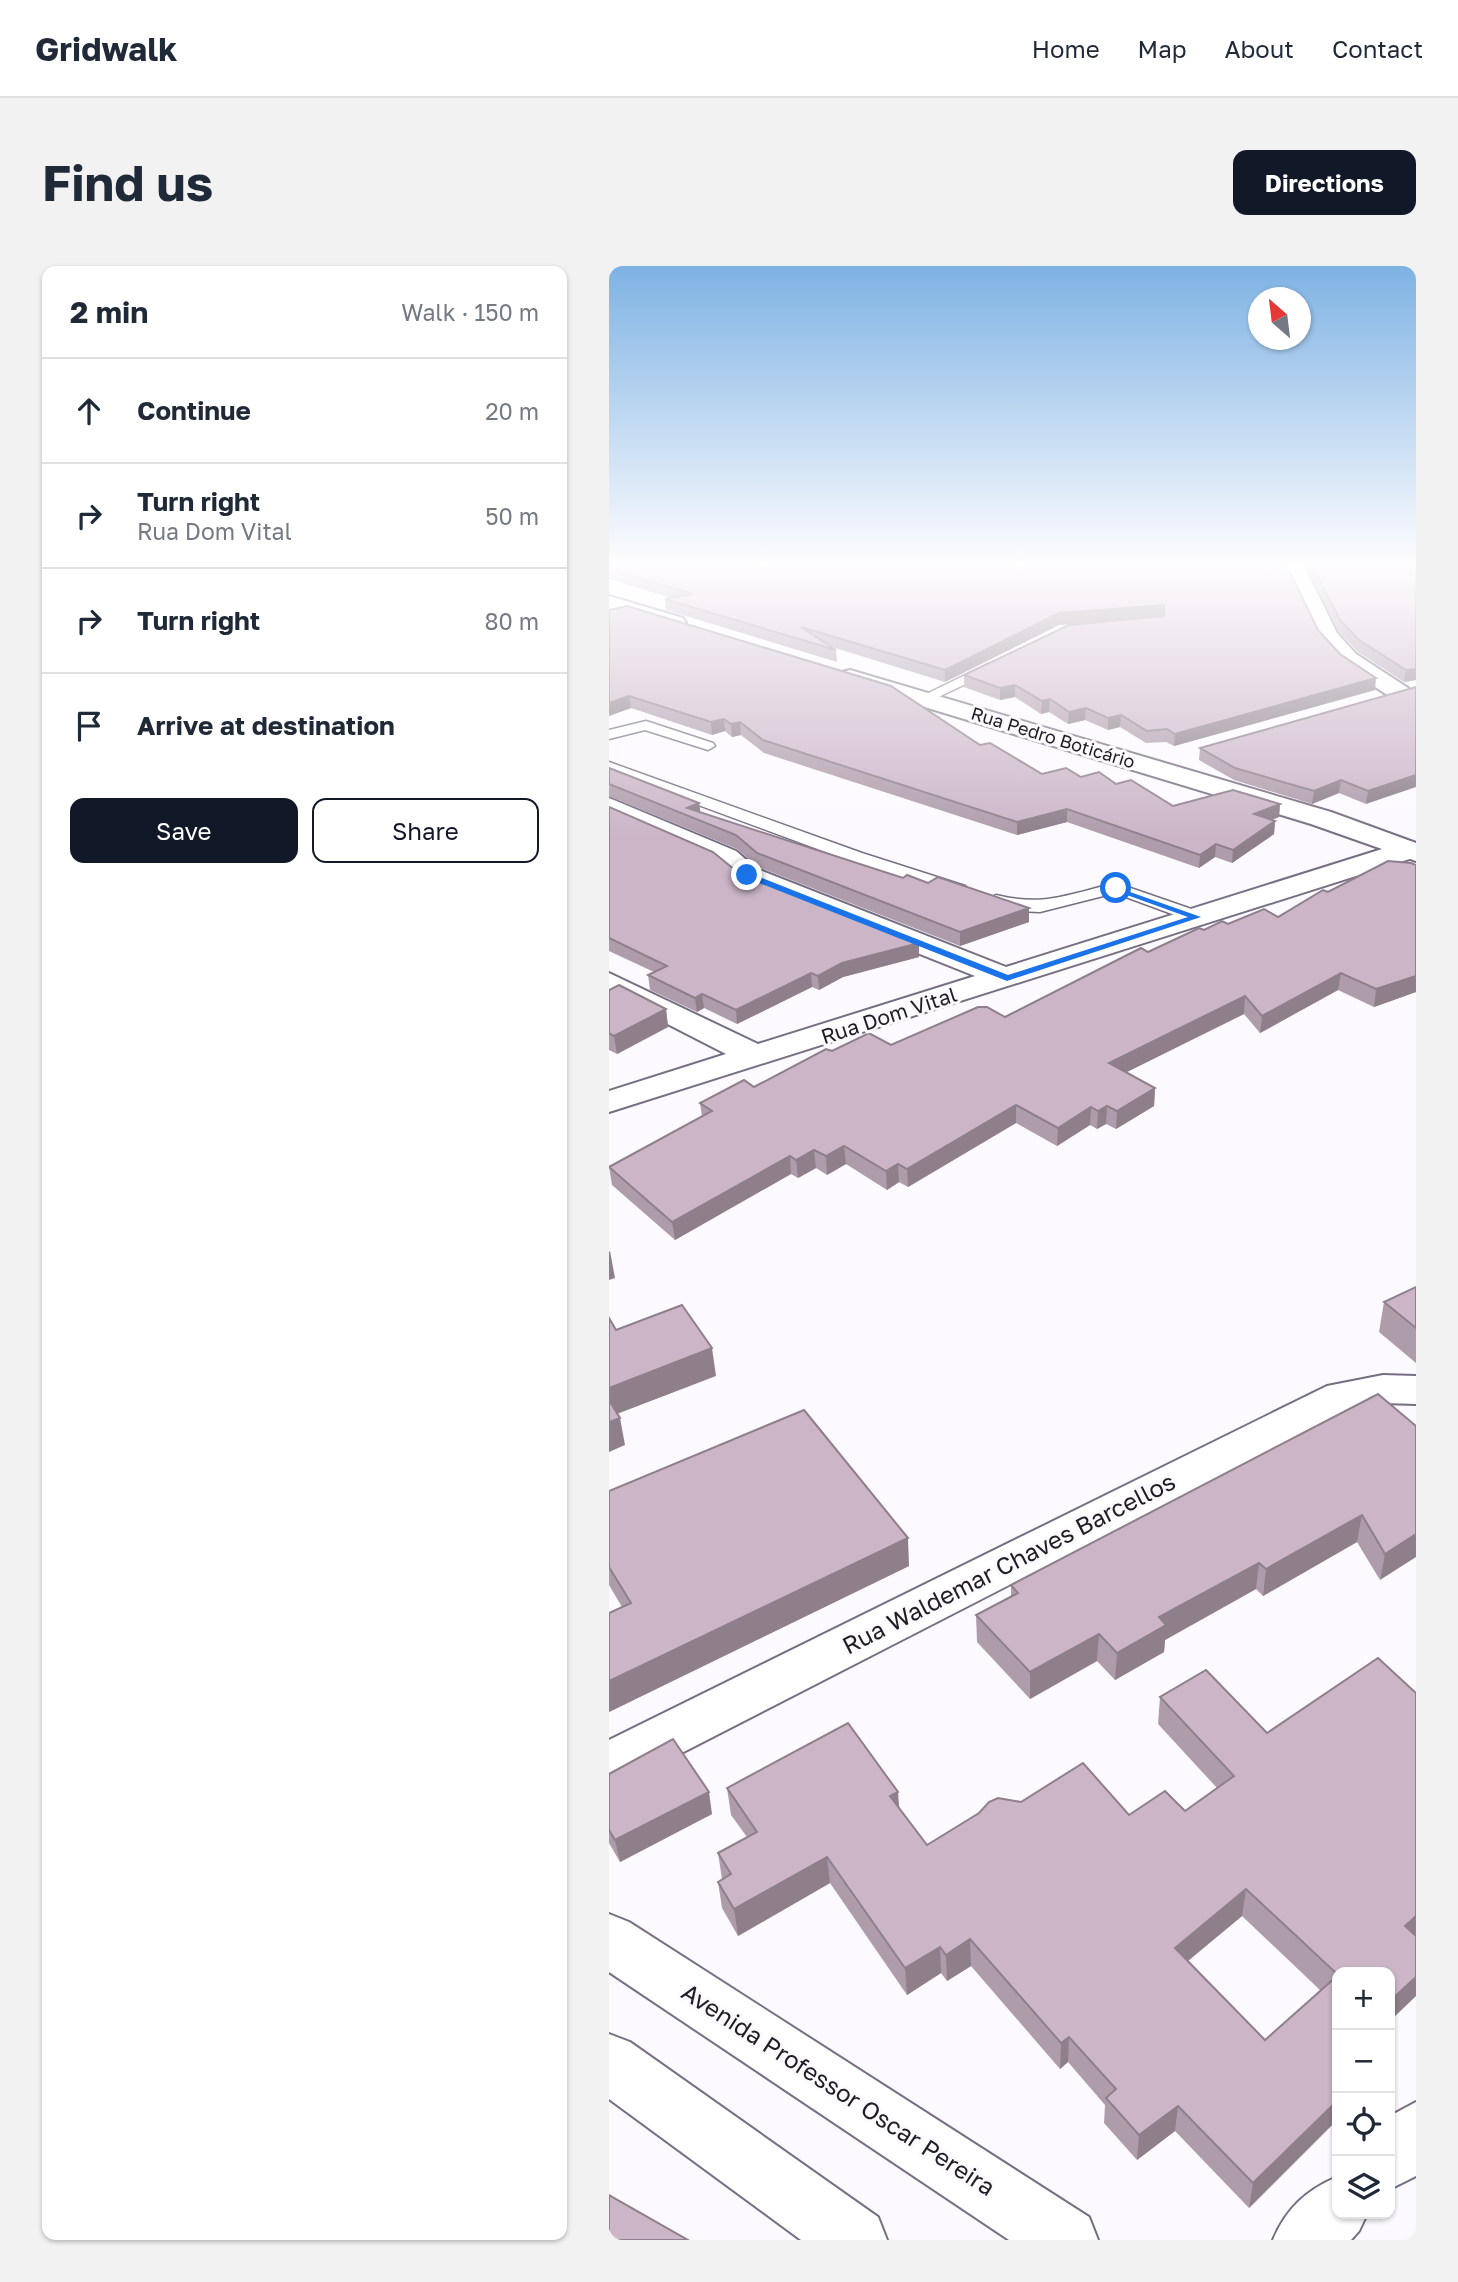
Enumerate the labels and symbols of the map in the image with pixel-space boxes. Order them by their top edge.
north arrow [1248,287,1311,350]
street label: Rua Pedro Boticário [969,702,1138,772]
route end [731,859,762,890]
route start [1100,872,1131,903]
street label: Rua Dom Vital [817,981,960,1049]
street label: Rua Waldemar Chaves Barcellos [837,1466,1180,1659]
street label: Avenida Professor Oscar Pereira [677,1976,1001,2201]

